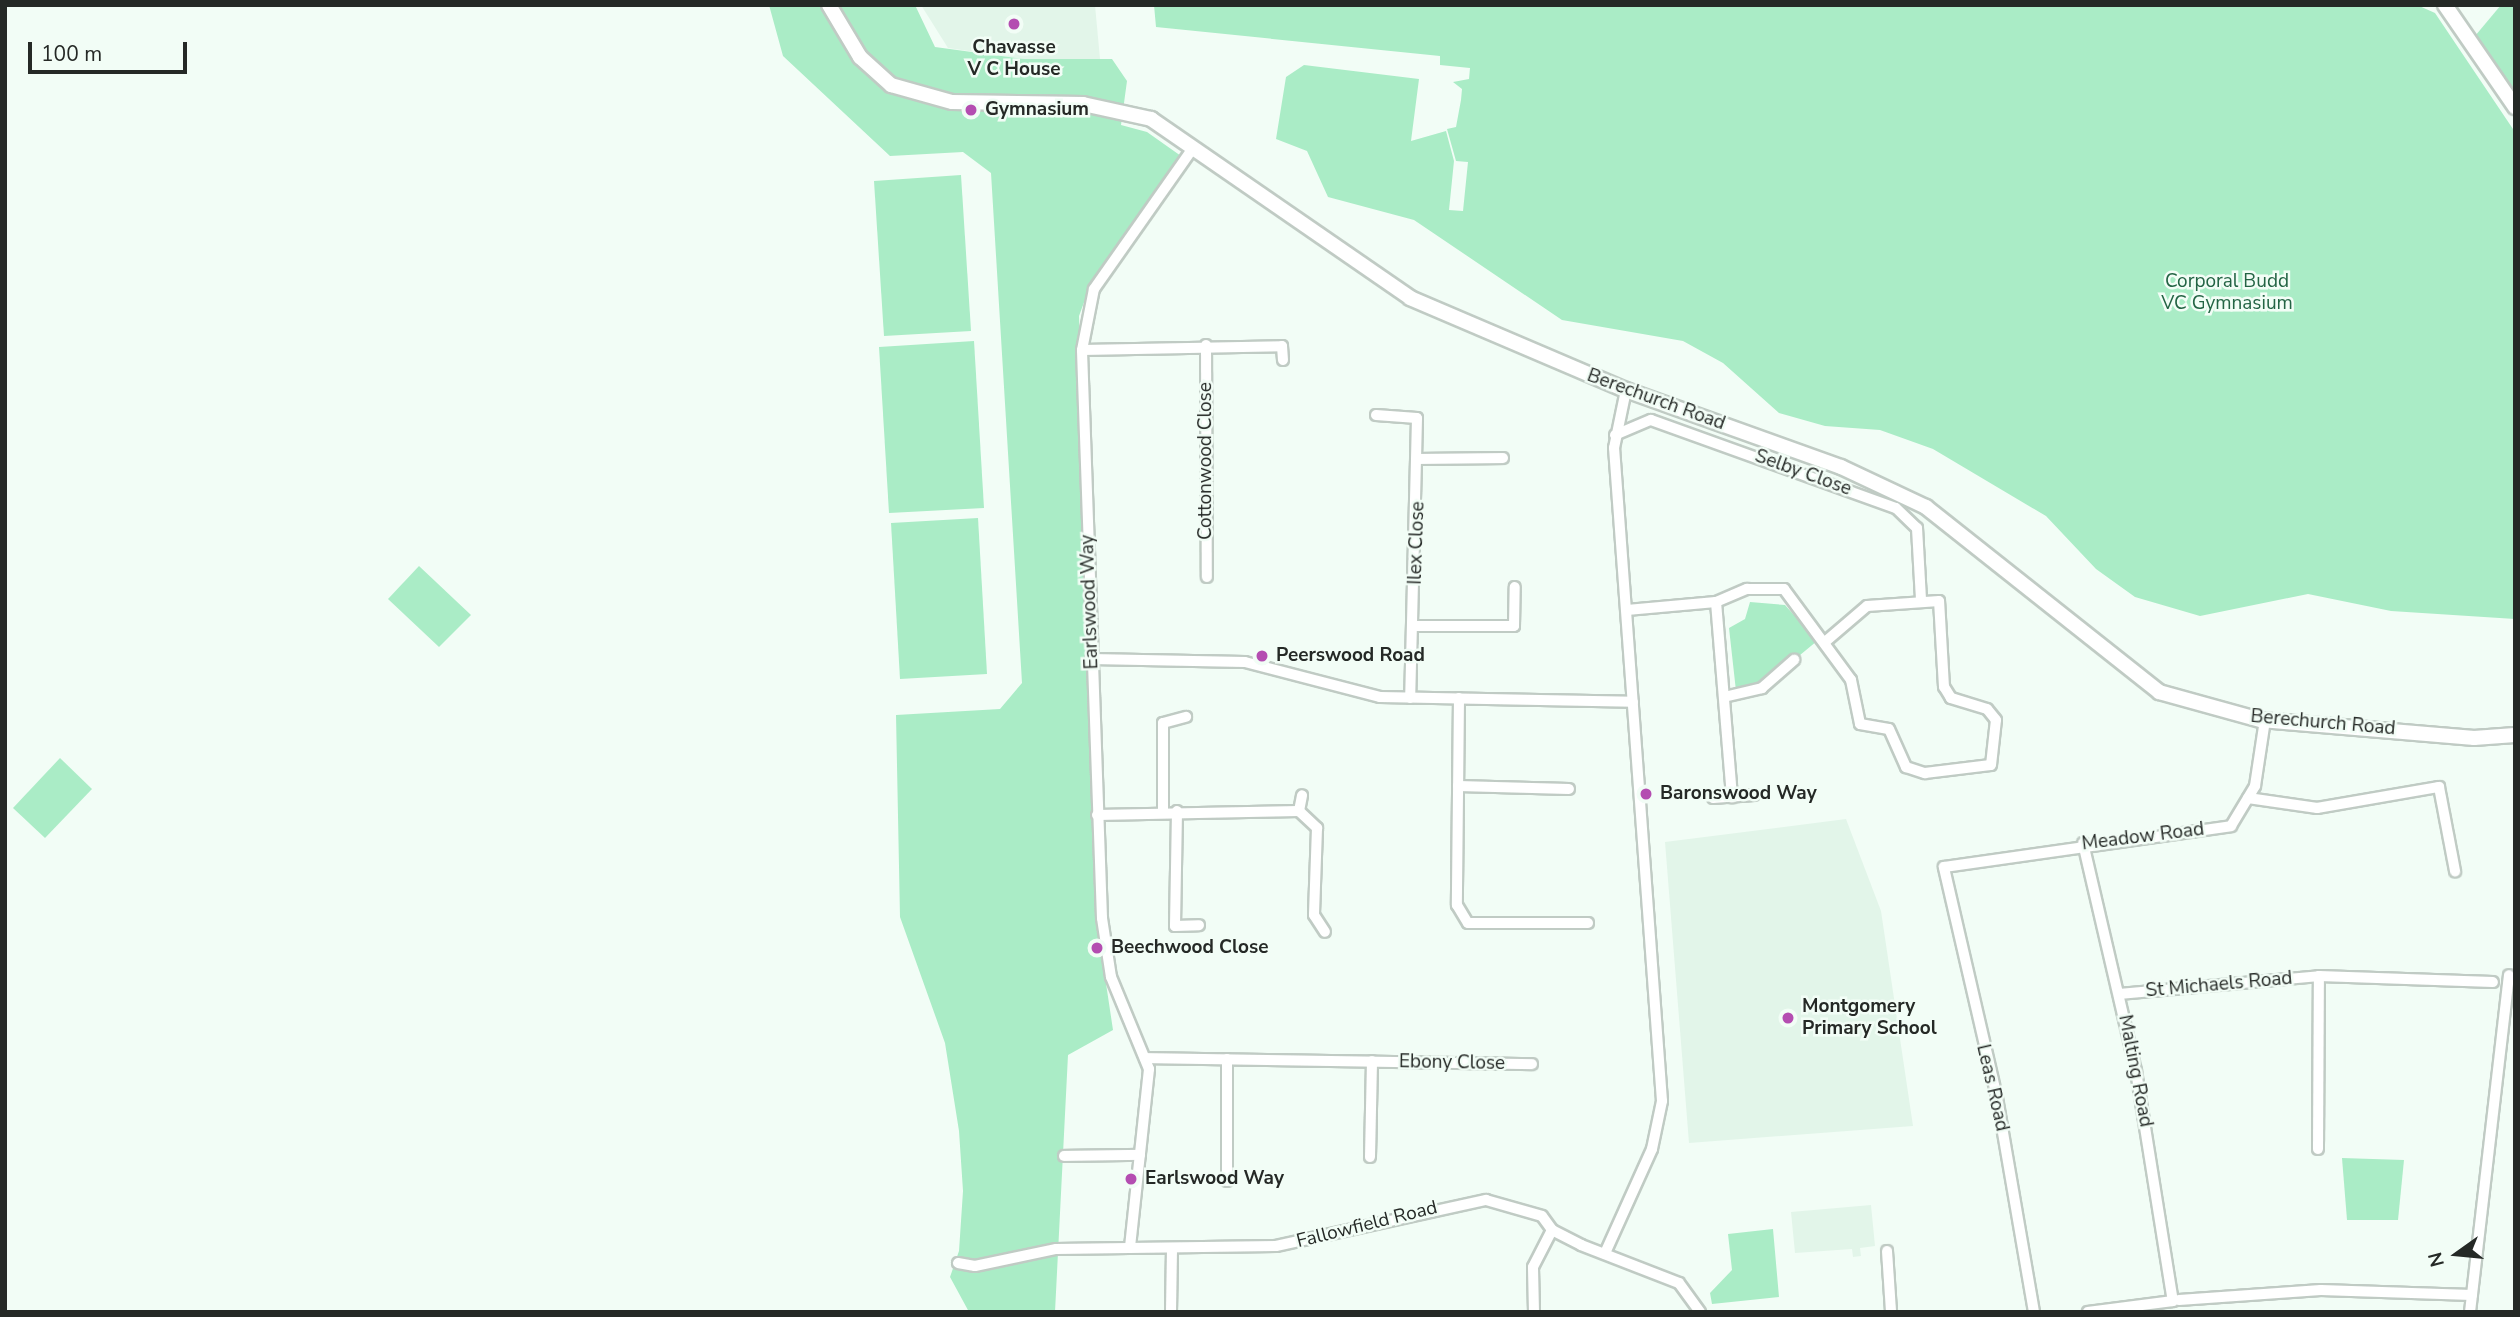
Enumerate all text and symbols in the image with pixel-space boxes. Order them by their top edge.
marker: Chavasse V C House [1004,14,1024,34]
scale bar [32,28,191,72]
place label: Chavasse V C House [968,37,1060,81]
text: 100 m [41,40,102,68]
place label: Gymnasium [985,99,1089,121]
marker: Gymnasium [963,102,979,118]
park label: Corporal Budd VC Gymnasium [2161,271,2293,315]
street label: Berechurch Road [1584,364,1728,436]
street label: Cottonwood Close [1195,382,1217,540]
street label: Selby Close [1752,445,1854,501]
street label: Ilex Close [1404,501,1430,585]
street label: Earlswood Way [1076,534,1104,670]
place label: Peerswood Road [1276,645,1425,667]
marker: Peerswood Road [1254,648,1270,664]
street label: Berechurch Road [2250,705,2396,741]
place label: Baronswood Way [1660,783,1817,805]
marker: Baronswood Way [1638,786,1654,802]
street label: Meadow Road [2081,818,2205,856]
place label: Beechwood Close [1111,937,1268,959]
marker: Beechwood Close [1089,940,1105,956]
street label: St Michaels Road [2145,967,2293,1003]
place label: Montgomery Primary School [1802,996,1937,1040]
marker: Montgomery Primary School [1780,1010,1796,1026]
street label: Malting Road [2113,1013,2157,1129]
street label: Leas Road [1971,1042,2013,1134]
street label: Ebony Close [1399,1051,1505,1075]
place label: Earlswood Way [1145,1168,1284,1190]
marker: Earlswood Way [1123,1171,1139,1187]
street label: Fallowfield Road [1294,1196,1440,1254]
north arrow [2422,1219,2492,1289]
text: N [2422,1249,2451,1270]

